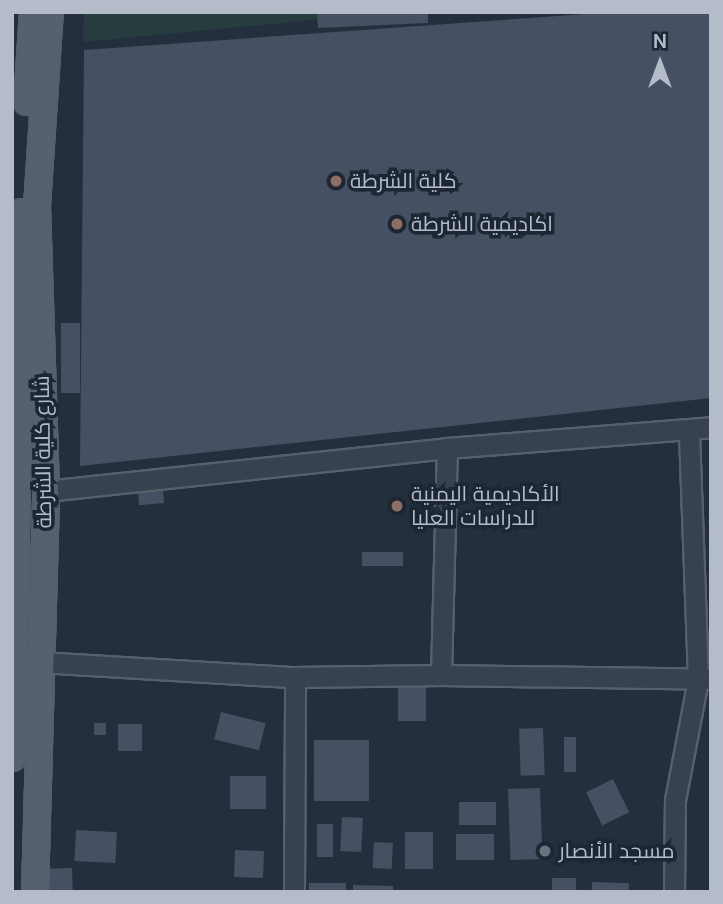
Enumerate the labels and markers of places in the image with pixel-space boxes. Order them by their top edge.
place label: كلية الشرطة [350,168,457,194]
marker: كلية الشرطة [328,173,344,189]
place label: اكاديمية الشرطة [411,211,553,237]
marker: اكاديمية الشرطة [389,216,405,232]
place label: الأكاديمية اليمنية للدراسات العليا [411,481,560,531]
marker: الأكاديمية اليمنية للدراسات العليا [389,498,405,514]
place label: مسجد الأنصار [559,838,674,864]
marker: مسجد الأنصار [537,843,553,859]

